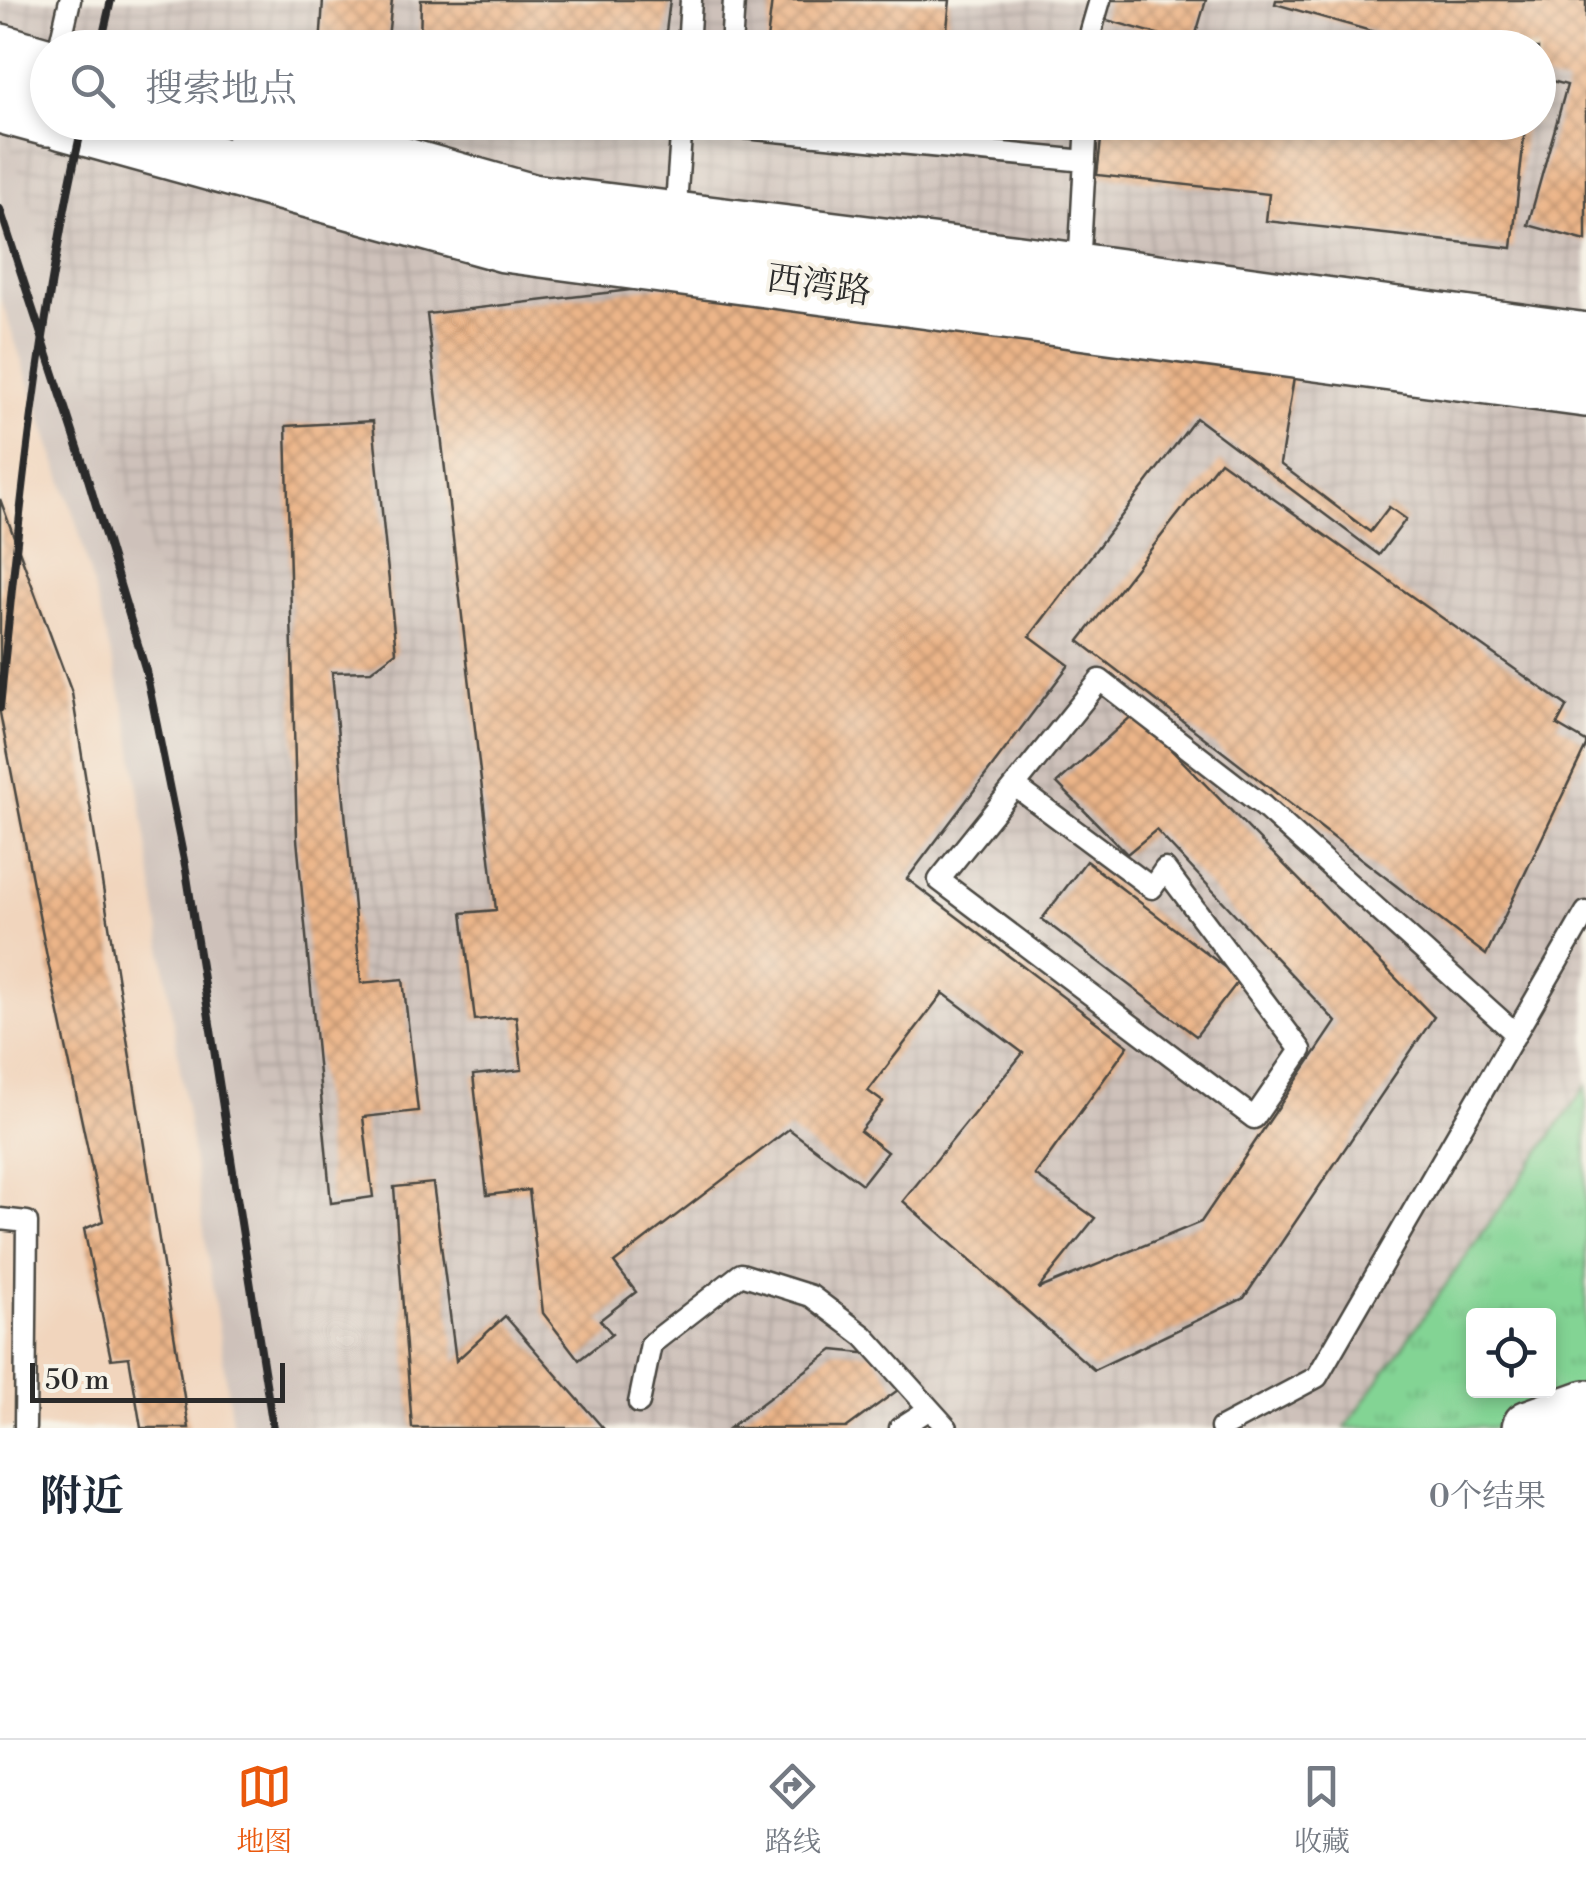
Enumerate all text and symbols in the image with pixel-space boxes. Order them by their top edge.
search box [30,30,1556,140]
icon: search [65,58,120,113]
text: 搜索地点 [145,66,297,113]
street label: 西湾路 [764,257,874,315]
map controls [1466,1308,1556,1398]
button: locate [1466,1308,1556,1398]
scale bar [30,1358,285,1402]
text: 50 m [45,1363,109,1398]
text: 附近 [40,1471,124,1524]
text: 0个结果 [1429,1477,1546,1517]
tab: 地图 [236,1759,292,1860]
tab: 路线 [765,1759,821,1860]
tab: 收藏 [1294,1759,1350,1860]

